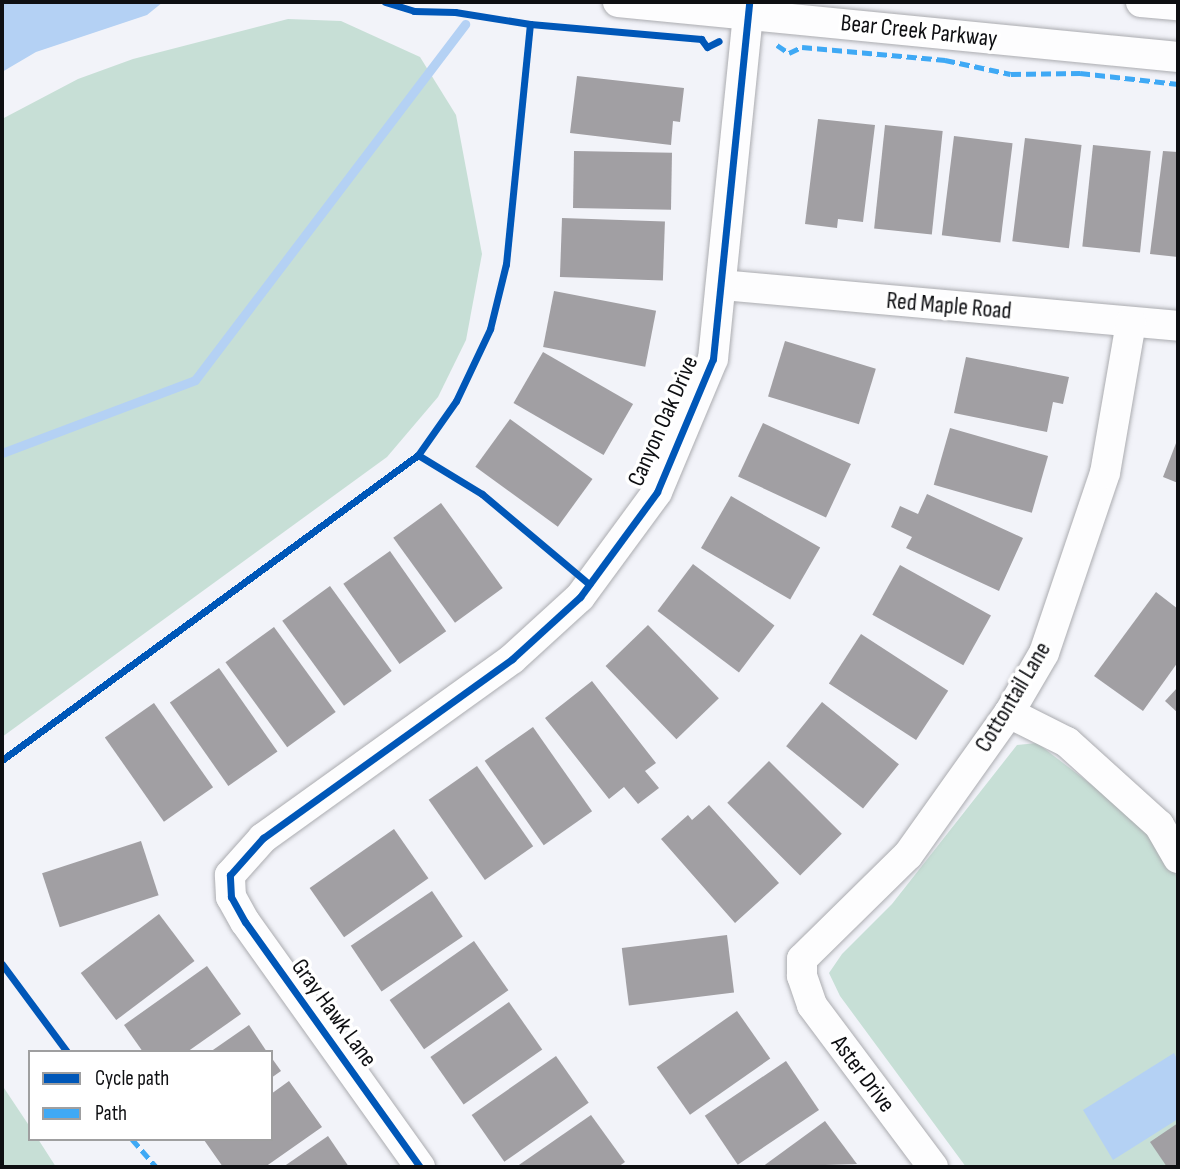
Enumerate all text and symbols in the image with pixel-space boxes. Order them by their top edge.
street label: Bear Creek Parkway [839,8,999,54]
street label: Red Maple Road [885,286,1013,326]
street label: Canyon Oak Drive [621,351,705,491]
street label: Cottontail Lane [969,637,1057,757]
street label: Gray Hawk Lane [285,953,383,1073]
street label: Aster Drive [825,1030,901,1118]
legend [28,1050,273,1141]
text: Cycle path [95,1066,169,1091]
text: Path [95,1101,127,1126]

